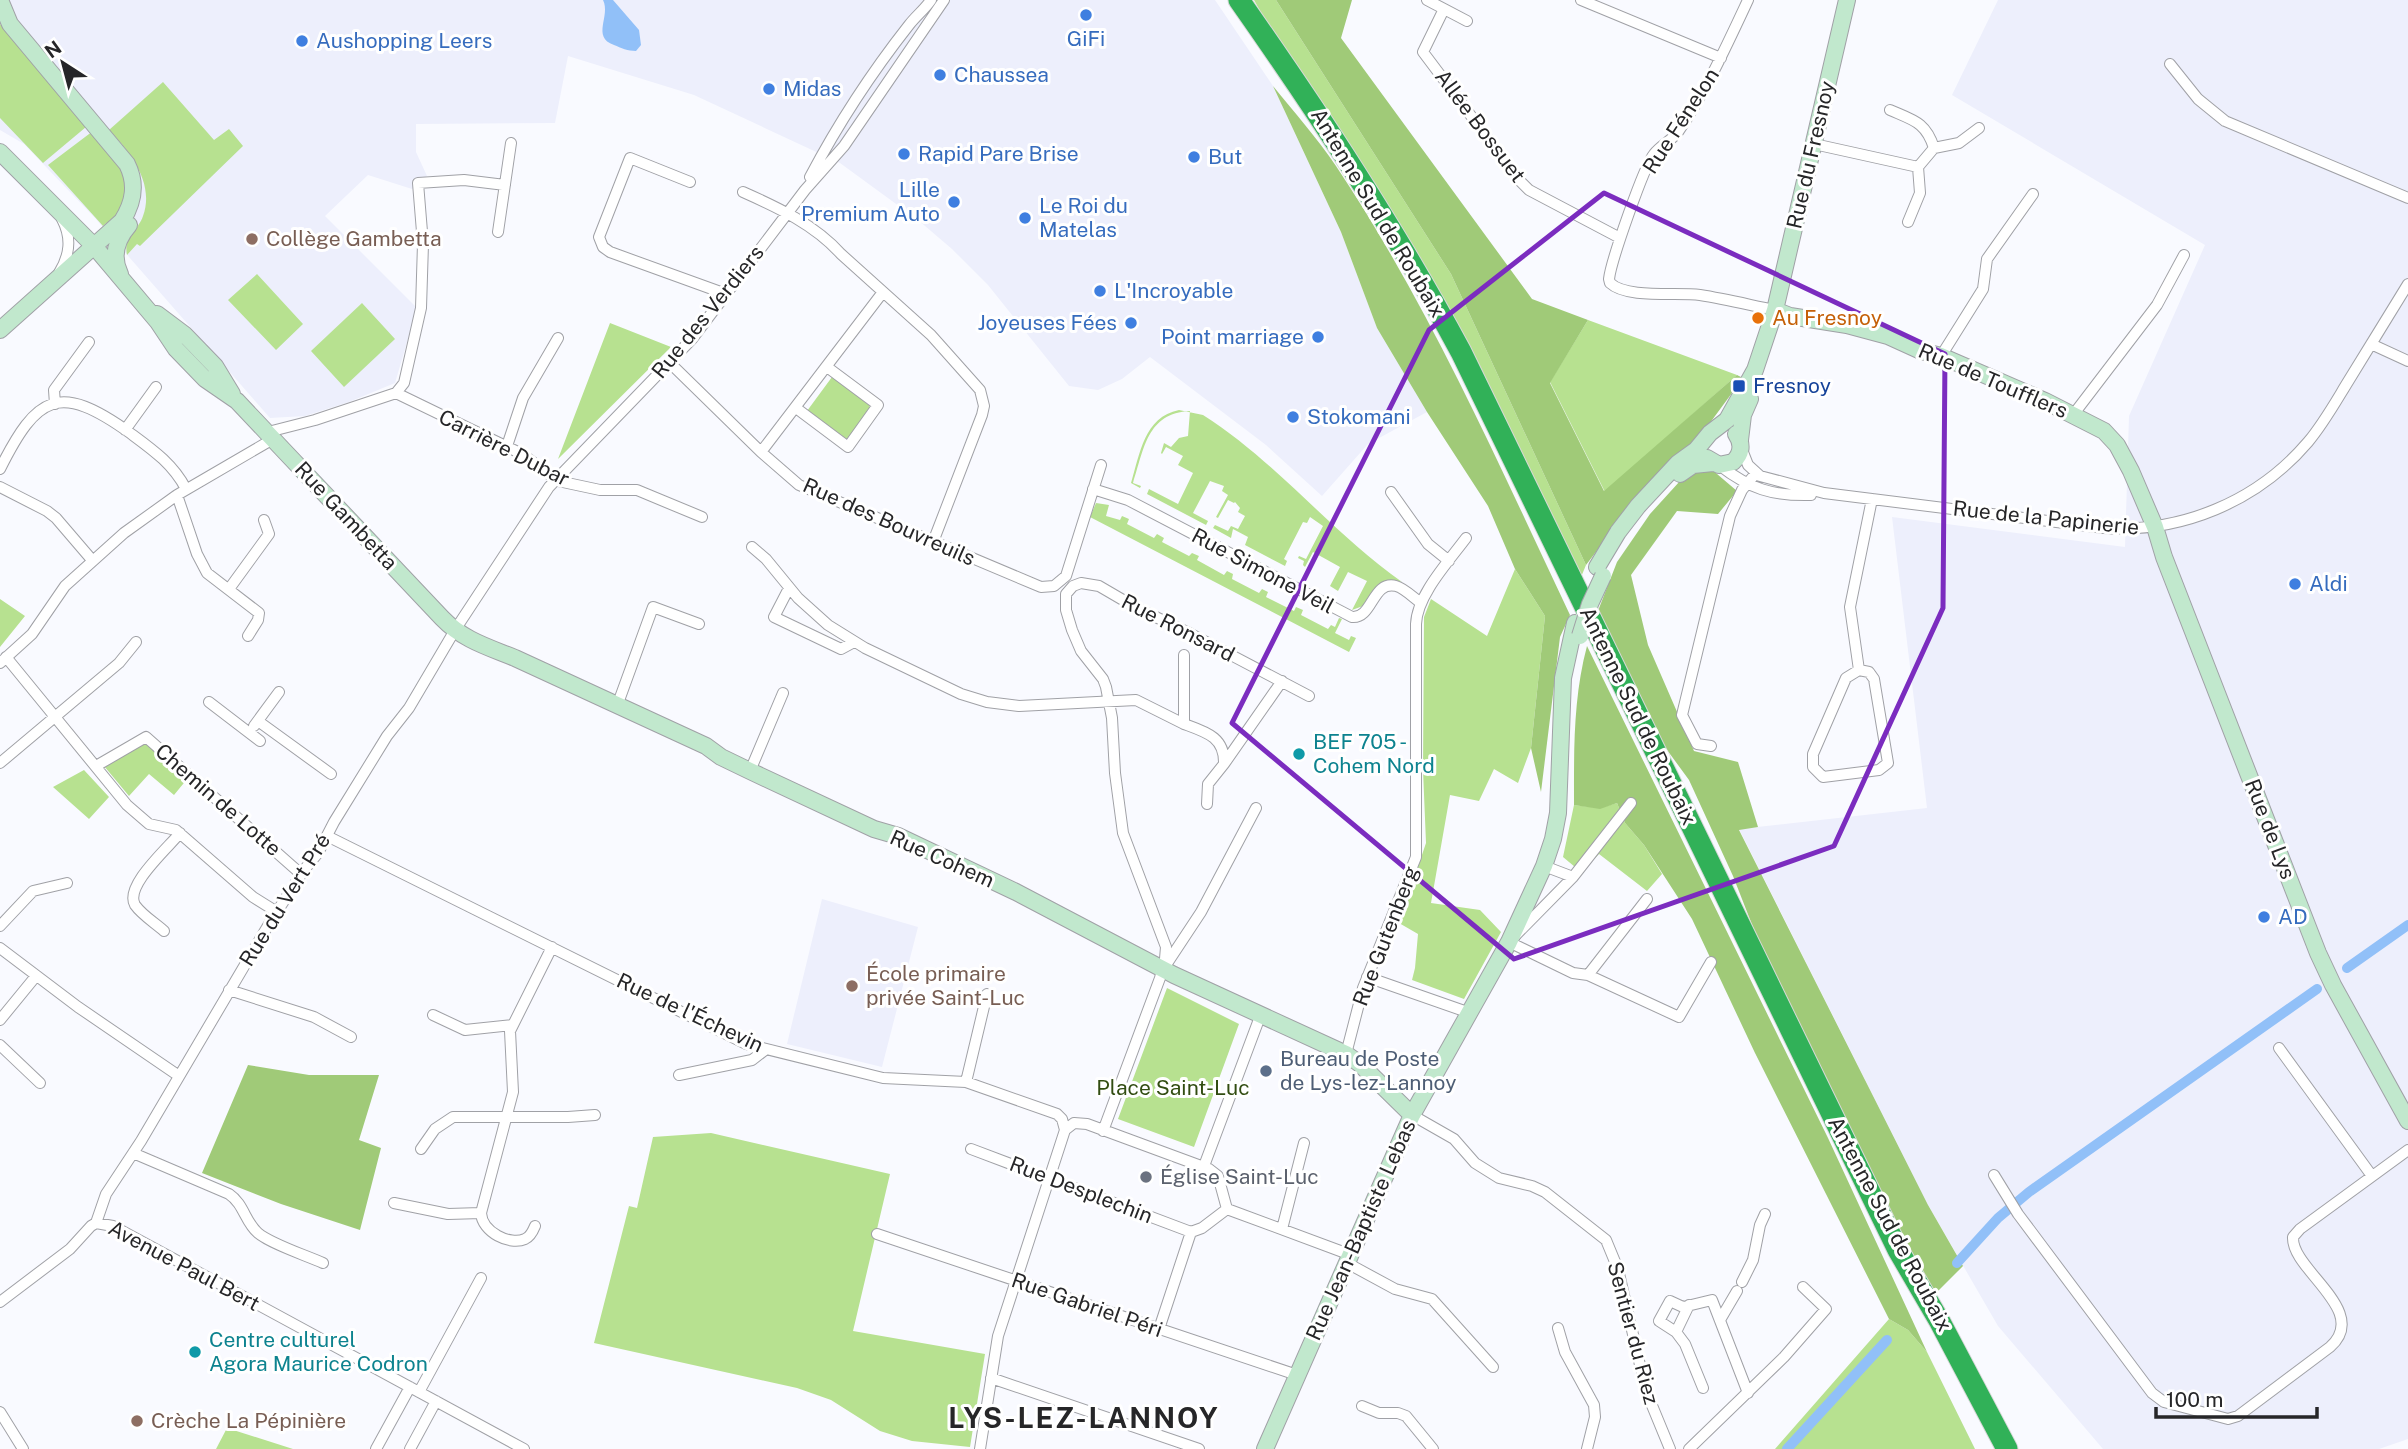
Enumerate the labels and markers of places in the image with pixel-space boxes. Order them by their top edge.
marker: GiFi [1078,7,1094,23]
place label: GiFi [1067,26,1105,51]
place label: Aushopping Leers [316,28,492,53]
marker: Aushopping Leers [294,33,310,49]
place label: Chaussea [954,62,1049,87]
marker: Chaussea [932,67,948,83]
place label: Midas [783,76,841,101]
marker: Midas [761,81,777,97]
place label: Rapid Pare Brise [918,141,1079,166]
place label: But [1208,144,1242,169]
marker: Rapid Pare Brise [896,146,912,162]
marker: But [1186,149,1202,165]
place label: Lille Premium Auto [801,177,940,226]
place label: Le Roi du Matelas [1039,193,1128,242]
marker: Lille Premium Auto [946,194,962,210]
marker: Le Roi du Matelas [1017,210,1033,226]
place label: Collège Gambetta [266,226,442,251]
marker: Collège Gambetta [244,231,260,247]
place label: L'Incroyable [1114,278,1233,303]
marker: L'Incroyable [1092,283,1108,299]
place label: Au Fresnoy [1772,305,1882,330]
place label: Joyeuses Fées [977,310,1117,335]
marker: Au Fresnoy [1750,310,1766,326]
marker: Joyeuses Fées [1123,315,1139,331]
place label: Point marriage [1161,324,1304,349]
marker: Point marriage [1310,329,1326,345]
place label: Fresnoy [1753,373,1831,398]
marker: Fresnoy [1731,378,1747,394]
place label: Stokomani [1307,404,1411,429]
marker: Stokomani [1285,409,1301,425]
place label: Aldi [2309,571,2348,596]
marker: Aldi [2287,576,2303,592]
place label: BEF 705 - Cohem Nord [1313,729,1435,778]
marker: BEF 705 - Cohem Nord [1291,746,1307,762]
place label: AD [2278,904,2307,929]
marker: AD [2256,909,2272,925]
place label: École primaire privée Saint-Luc [866,961,1025,1010]
marker: École primaire privée Saint-Luc [844,978,860,994]
place label: Bureau de Poste de Lys-lez-Lannoy [1280,1046,1457,1095]
marker: Bureau de Poste de Lys-lez-Lannoy [1258,1063,1274,1079]
place label: Église Saint-Luc [1160,1164,1319,1189]
marker: Église Saint-Luc [1138,1169,1154,1185]
place label: Centre culturel Agora Maurice Codron [209,1327,428,1376]
marker: Centre culturel Agora Maurice Codron [187,1344,203,1360]
place label: Crèche La Pépinière [151,1408,346,1433]
marker: Crèche La Pépinière [129,1413,145,1429]

